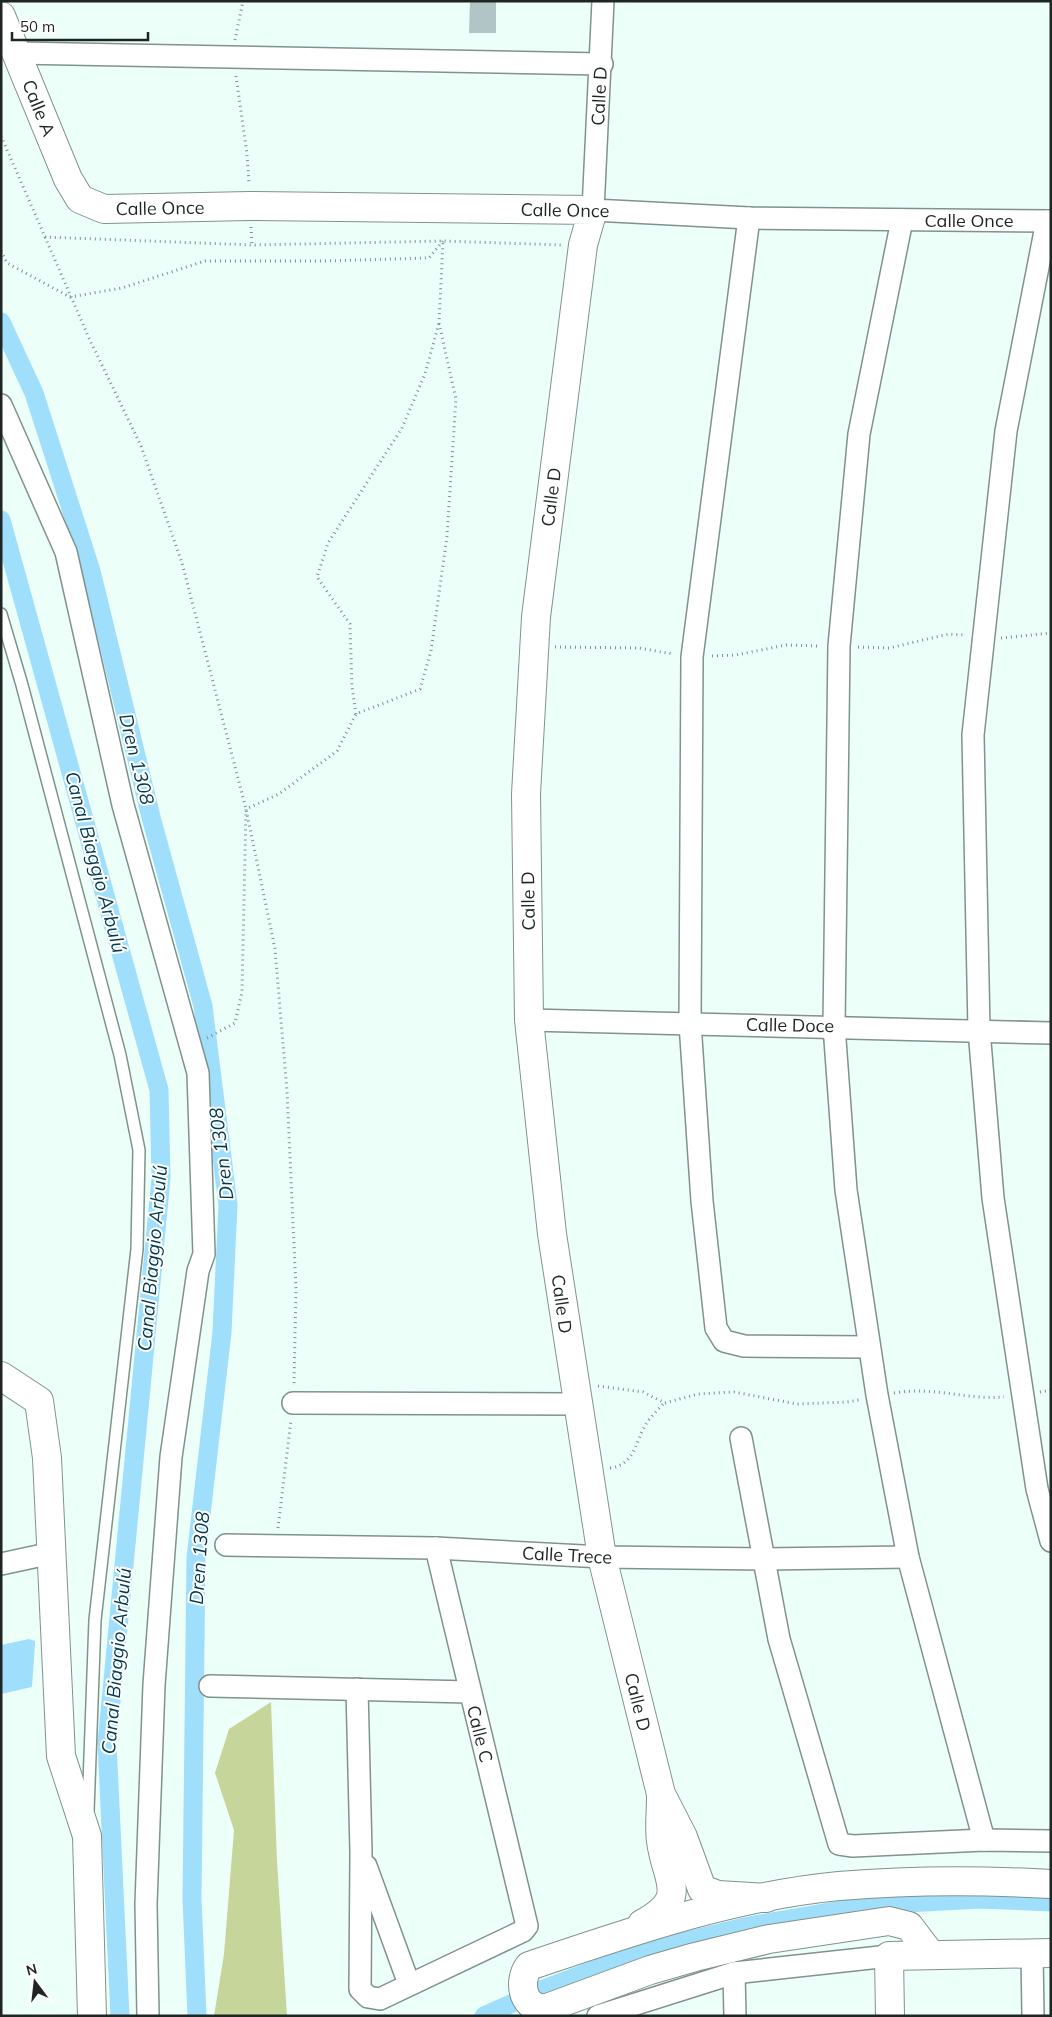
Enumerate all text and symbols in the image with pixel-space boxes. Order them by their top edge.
scale bar [12,10,149,42]
text: 50 m [20,17,55,36]
street label: Calle D [586,66,612,126]
street label: Calle A [17,76,61,140]
street label: Calle Once [115,196,205,220]
street label: Calle Once [520,198,610,222]
street label: Calle Once [925,209,1013,232]
street label: Calle D [536,466,566,528]
water label: Dren 1308 [114,711,160,808]
water label: Canal Biaggio Arbulú [60,769,132,955]
street label: Calle D [516,871,540,931]
street label: Calle Doce [746,1013,834,1037]
water label: Dren 1308 [203,1106,239,1202]
water label: Canal Biaggio Arbulú [132,1164,172,1352]
street label: Calle D [546,1273,578,1335]
water label: Dren 1308 [184,1510,214,1605]
street label: Calle Trece [521,1541,613,1569]
water label: Canal Biaggio Arbulú [96,1567,136,1755]
street label: Calle D [620,1670,656,1734]
street label: Calle C [462,1703,498,1765]
north arrow [10,1957,60,2007]
text: N [24,1959,39,1980]

